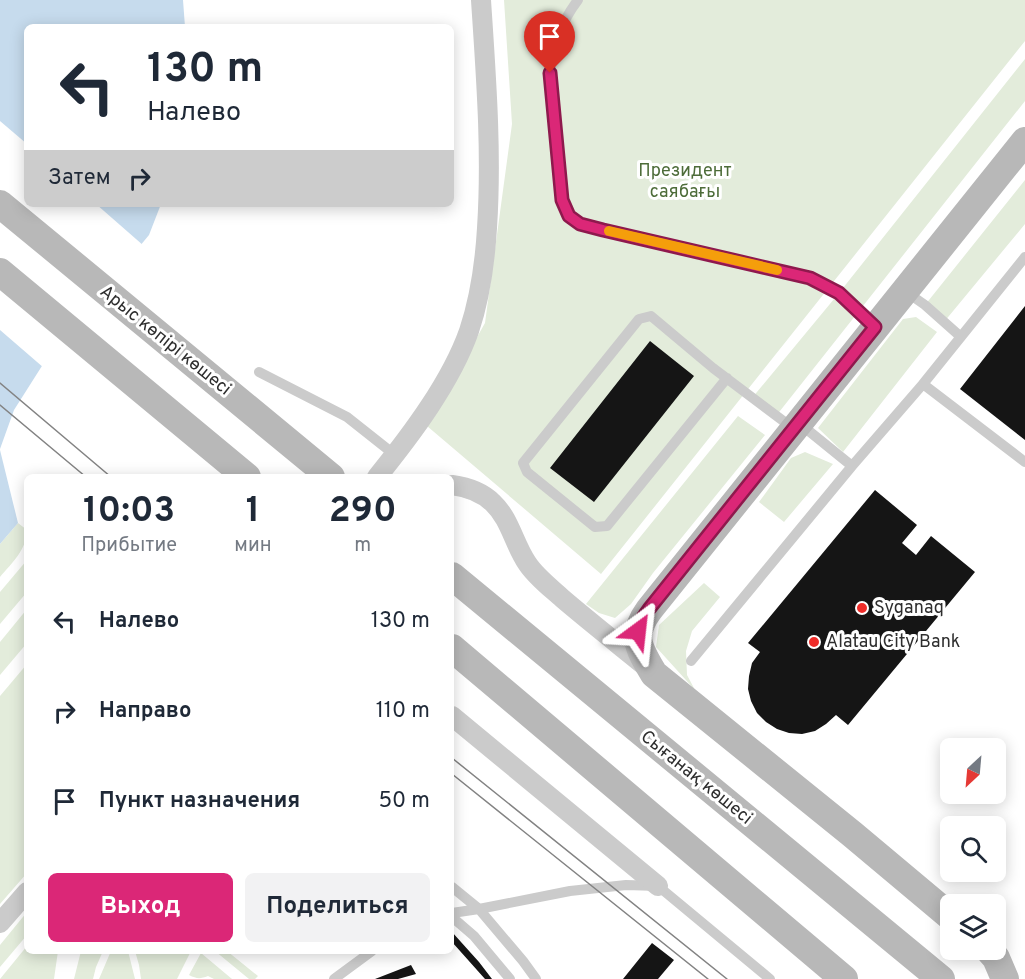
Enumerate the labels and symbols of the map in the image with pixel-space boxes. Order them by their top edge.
pin [524,11,575,73]
park label: Президент саябағы [638,160,732,204]
street label: Арыс көпірі көшесі [95,281,235,401]
place label: Syganaq [874,597,944,620]
position arrow [606,599,670,663]
marker: Syganaq [855,601,869,615]
place label: Alatau City Bank [826,631,960,654]
marker: Alatau City Bank [807,635,821,649]
street label: Сығанақ көшесі [635,726,757,830]
north arrow [940,738,1006,804]

